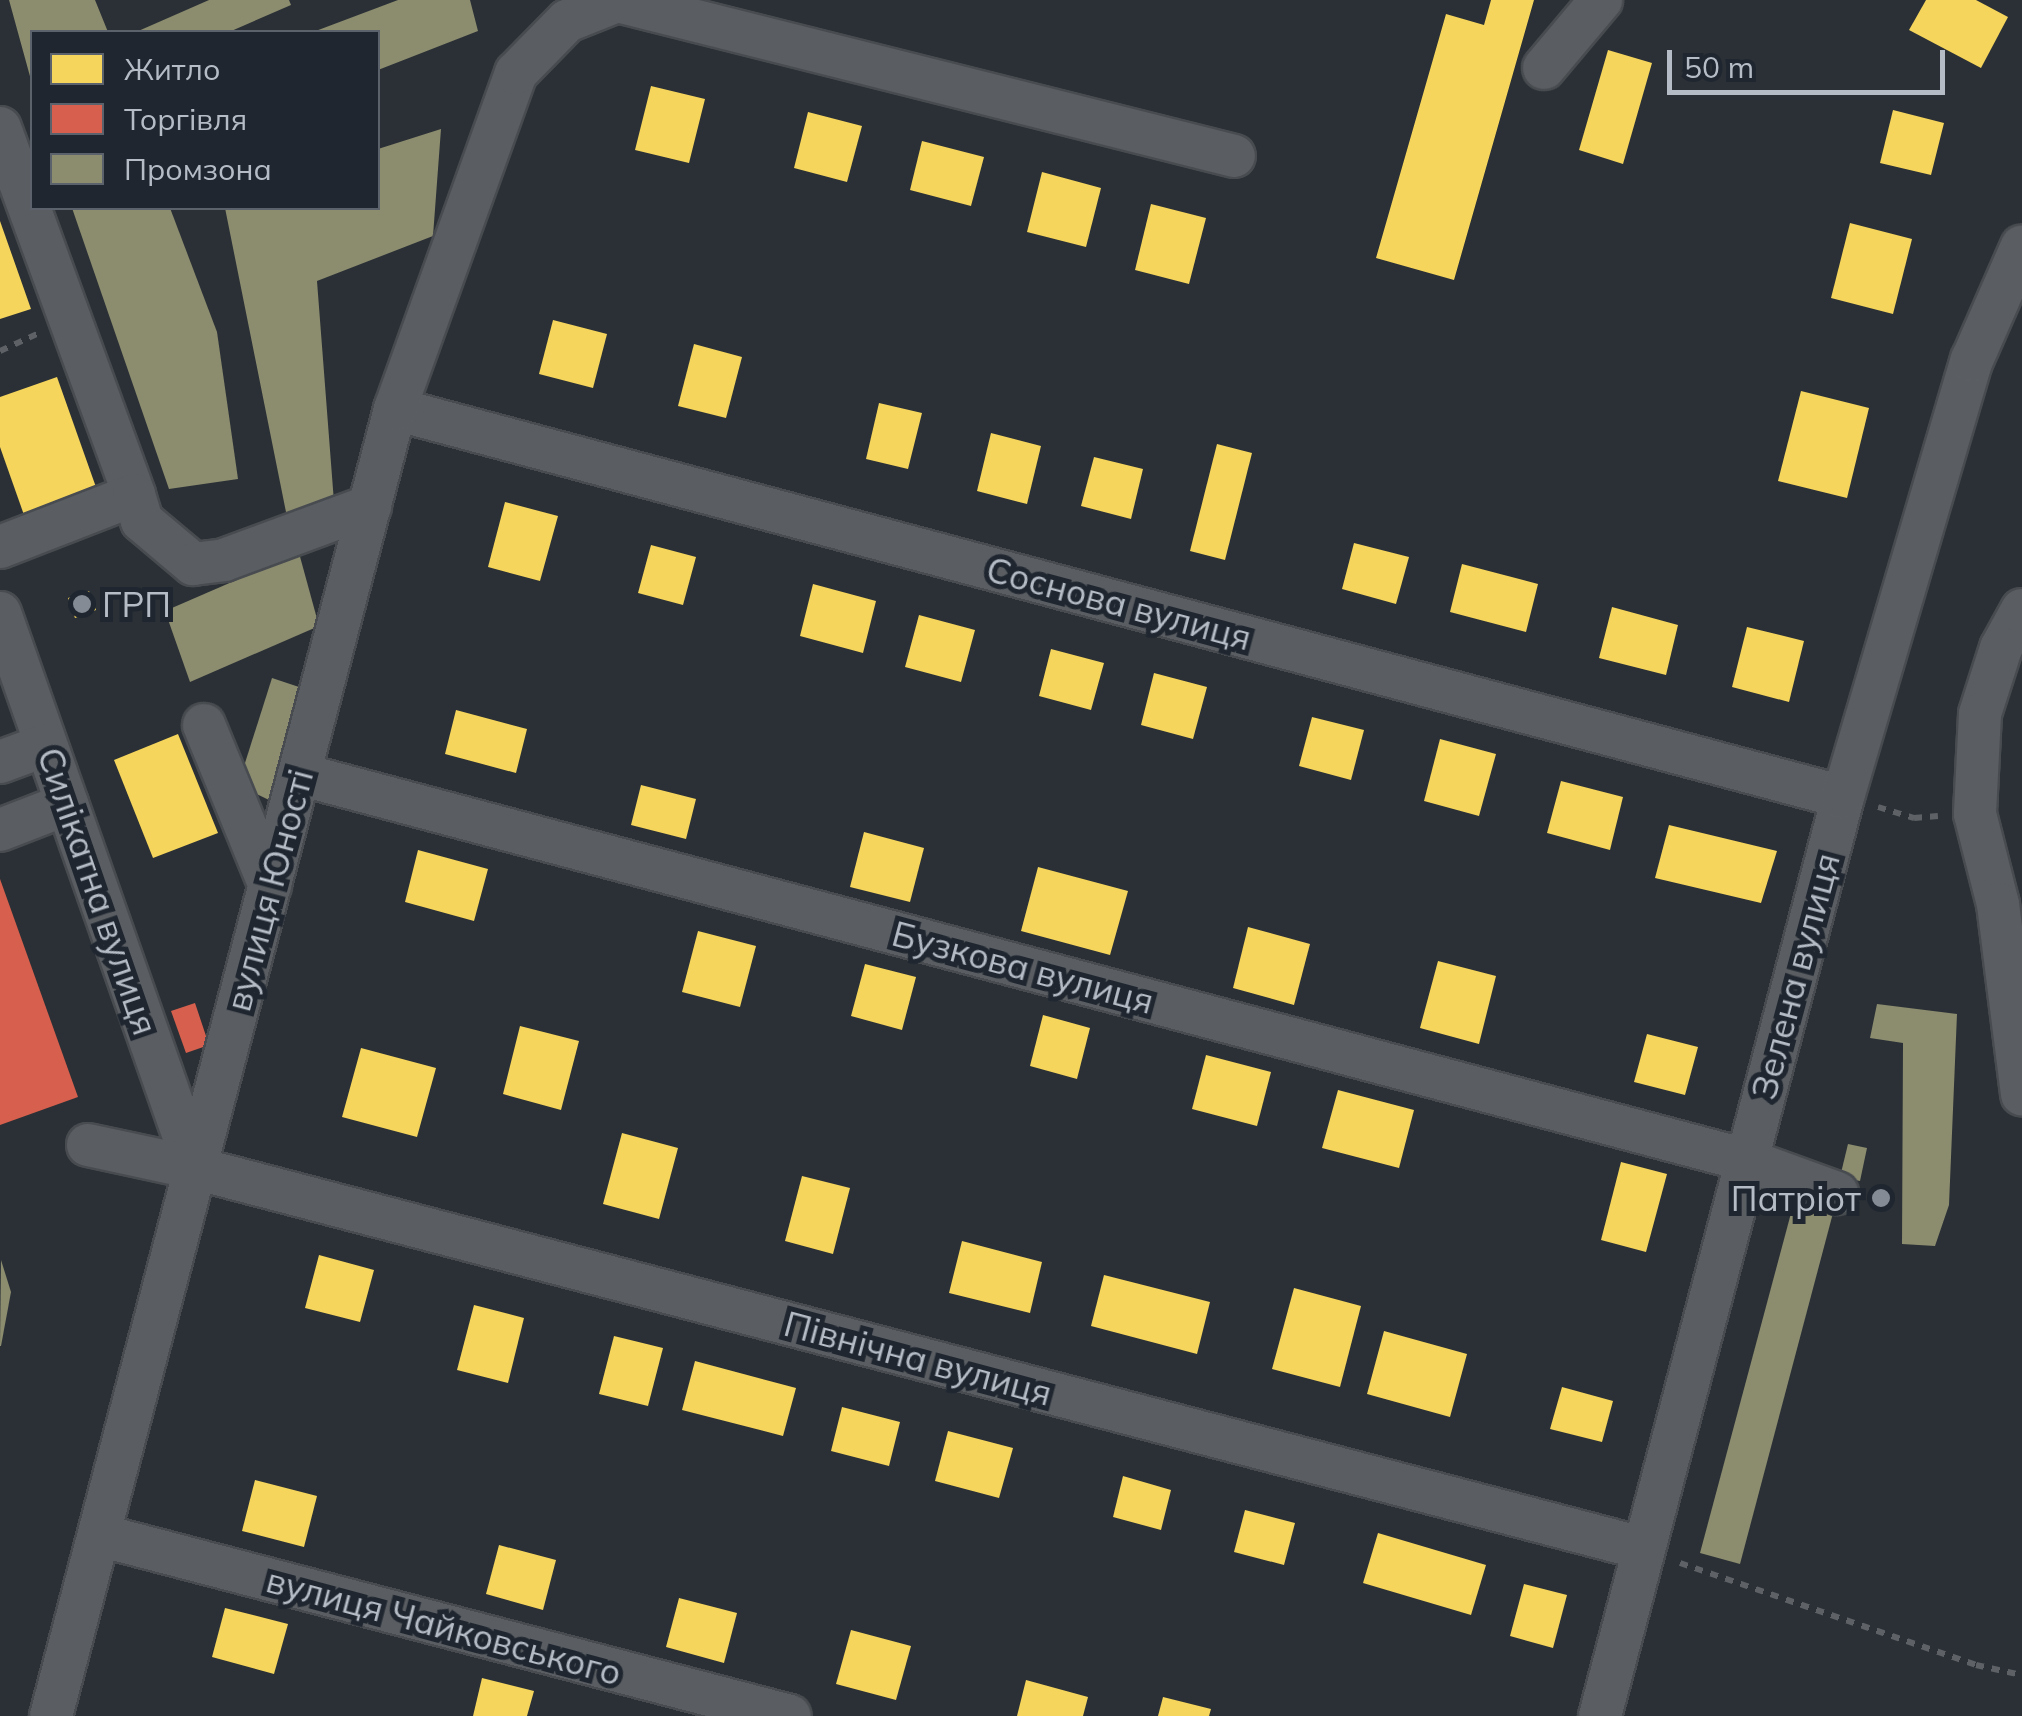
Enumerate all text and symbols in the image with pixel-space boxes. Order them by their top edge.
legend [30,30,380,210]
scale bar [1672,30,1950,92]
text: 50 m [1684,48,1754,86]
text: Житло [124,50,220,88]
text: Торгівля [124,100,247,138]
text: Промзона [124,150,272,188]
street label: Соснова вулиця [982,547,1256,659]
place label: ГРП [102,583,171,625]
marker: ГРП [71,593,93,615]
street label: Силікатна вулиця [29,742,167,1040]
street label: вулиця Юності [217,765,321,1015]
street label: Зелена вулиця [1742,848,1848,1104]
street label: Бузкова вулиця [888,912,1158,1022]
place label: Патріот [1731,1177,1861,1219]
marker: Патріот [1870,1187,1892,1209]
street label: Північна вулиця [780,1302,1056,1414]
street label: вулиця Чайковського [262,1558,626,1694]

